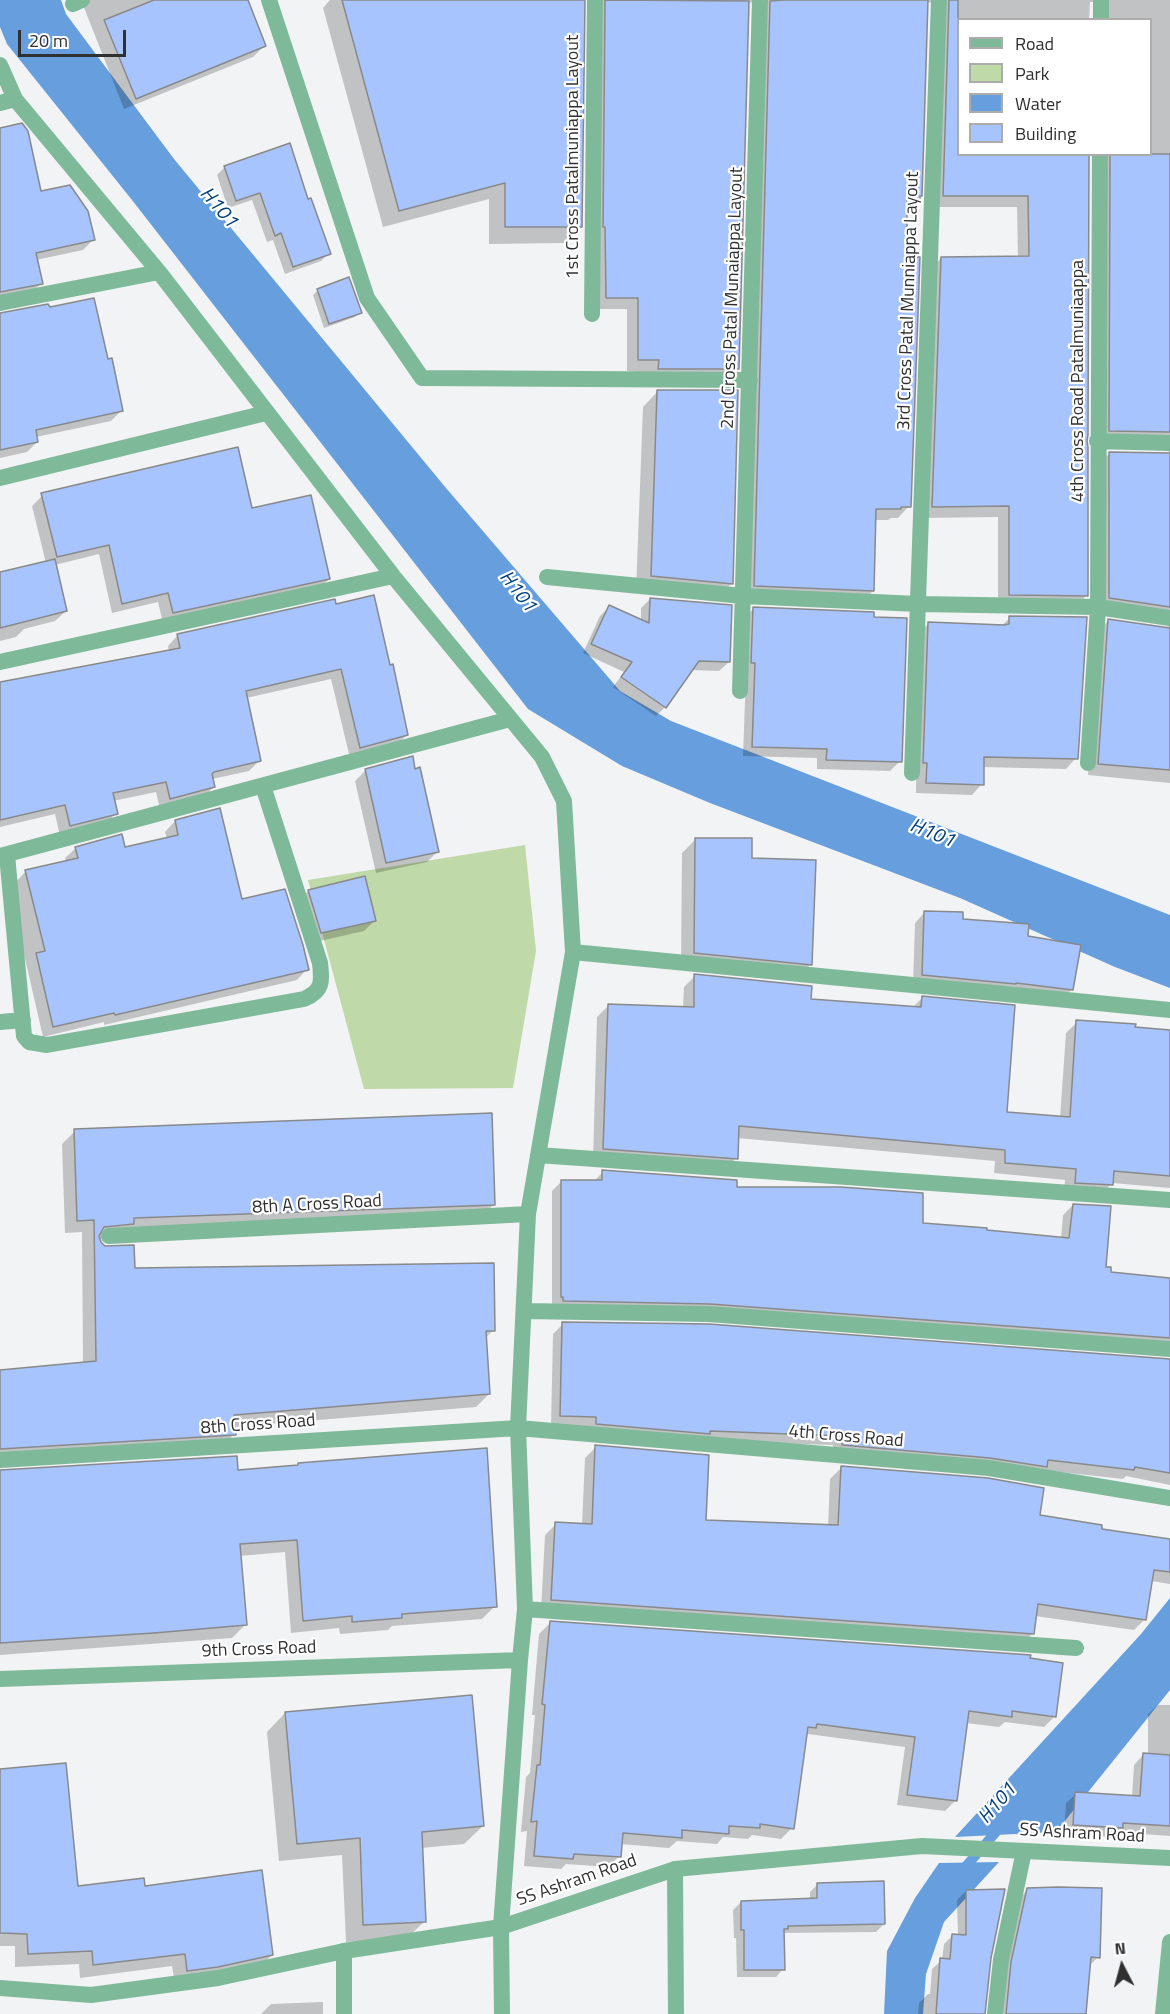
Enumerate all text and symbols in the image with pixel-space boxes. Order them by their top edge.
scale bar [21,18,129,56]
legend [957,18,1152,156]
text: 20 m [29,27,68,54]
text: Road [1015,30,1054,57]
street label: 1st Cross Patalmuniappa Layout [563,35,585,279]
text: Park [1015,60,1049,87]
text: Water [1015,90,1061,117]
text: Building [1015,120,1076,147]
street label: 2nd Cross Patal Munaiappa Layout [718,167,748,429]
street label: 3rd Cross Patal Munniappa Layout [894,171,924,431]
water label: H101 [194,183,242,233]
street label: 4th Cross Road Patalmuniaappa [1068,260,1090,502]
water label: H101 [493,566,541,618]
water label: H101 [906,814,958,854]
street label: 8th A Cross Road [252,1191,382,1219]
street label: 8th Cross Road [200,1410,316,1440]
street label: 4th Cross Road [788,1421,904,1453]
street label: 9th Cross Road [201,1637,317,1663]
water label: H101 [974,1779,1022,1829]
street label: SS Ashram Road [1019,1820,1145,1848]
street label: SS Ashram Road [514,1850,640,1912]
north arrow [1092,1936,1152,1996]
text: N [1113,1936,1127,1961]

